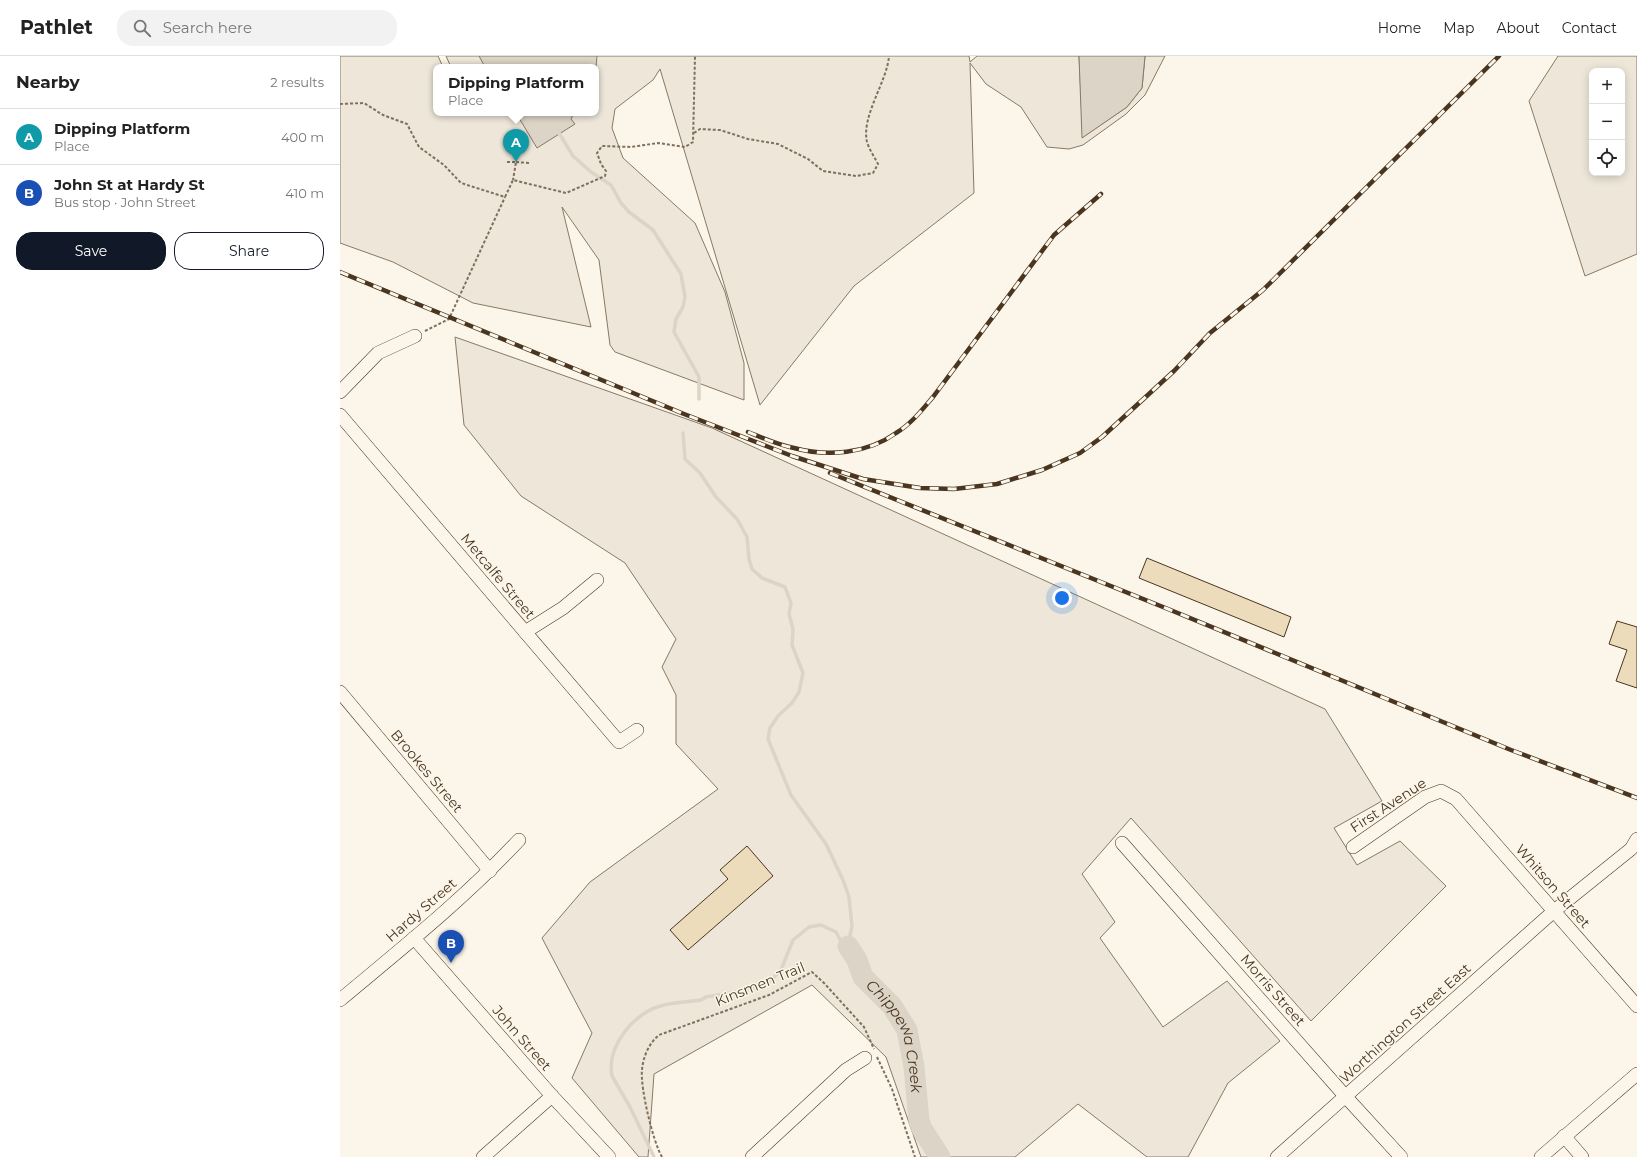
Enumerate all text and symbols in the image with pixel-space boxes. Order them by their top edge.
search box [117,10,397,46]
text: Pathlet [20,16,93,39]
icon: search [131,17,153,39]
text: Search here [163,18,252,37]
text: Home [1378,19,1421,37]
text: Map [1443,19,1474,37]
text: About [1496,19,1540,37]
text: Contact [1562,19,1617,37]
popup [433,64,599,116]
map controls [1589,68,1625,176]
button: + [1589,68,1625,104]
text: Nearby [16,72,80,92]
text: Dipping Platform [448,73,584,92]
text: 2 results [270,74,324,90]
text: Place [448,92,483,108]
button: − [1589,104,1625,140]
text: Dipping Platform [54,119,190,138]
text: A [24,129,34,145]
text: 400 m [281,129,324,145]
pin: A [503,129,529,162]
text: Place [54,138,90,154]
button: locate [1589,140,1625,176]
text: John St at Hardy St [54,175,205,194]
text: B [24,185,34,201]
text: 410 m [285,185,324,201]
text: Bus stop · John Street [54,194,196,210]
button: Save [16,232,166,270]
button: Share [174,232,324,270]
street label: Metcalfe Street [457,530,539,623]
your location [1052,588,1072,608]
street label: Brookes Street [387,726,467,816]
street label: First Avenue [1347,774,1429,836]
street label: Whitson Street [1512,840,1594,932]
street label: Hardy Street [382,874,460,946]
pin: B [438,930,464,963]
street label: Morris Street [1237,950,1309,1030]
street label: Kinsmen Trail [713,958,807,1010]
street label: Worthington Street East [1336,959,1475,1087]
water label: Chippewa Creek [862,975,926,1095]
street label: John Street [488,1001,555,1075]

